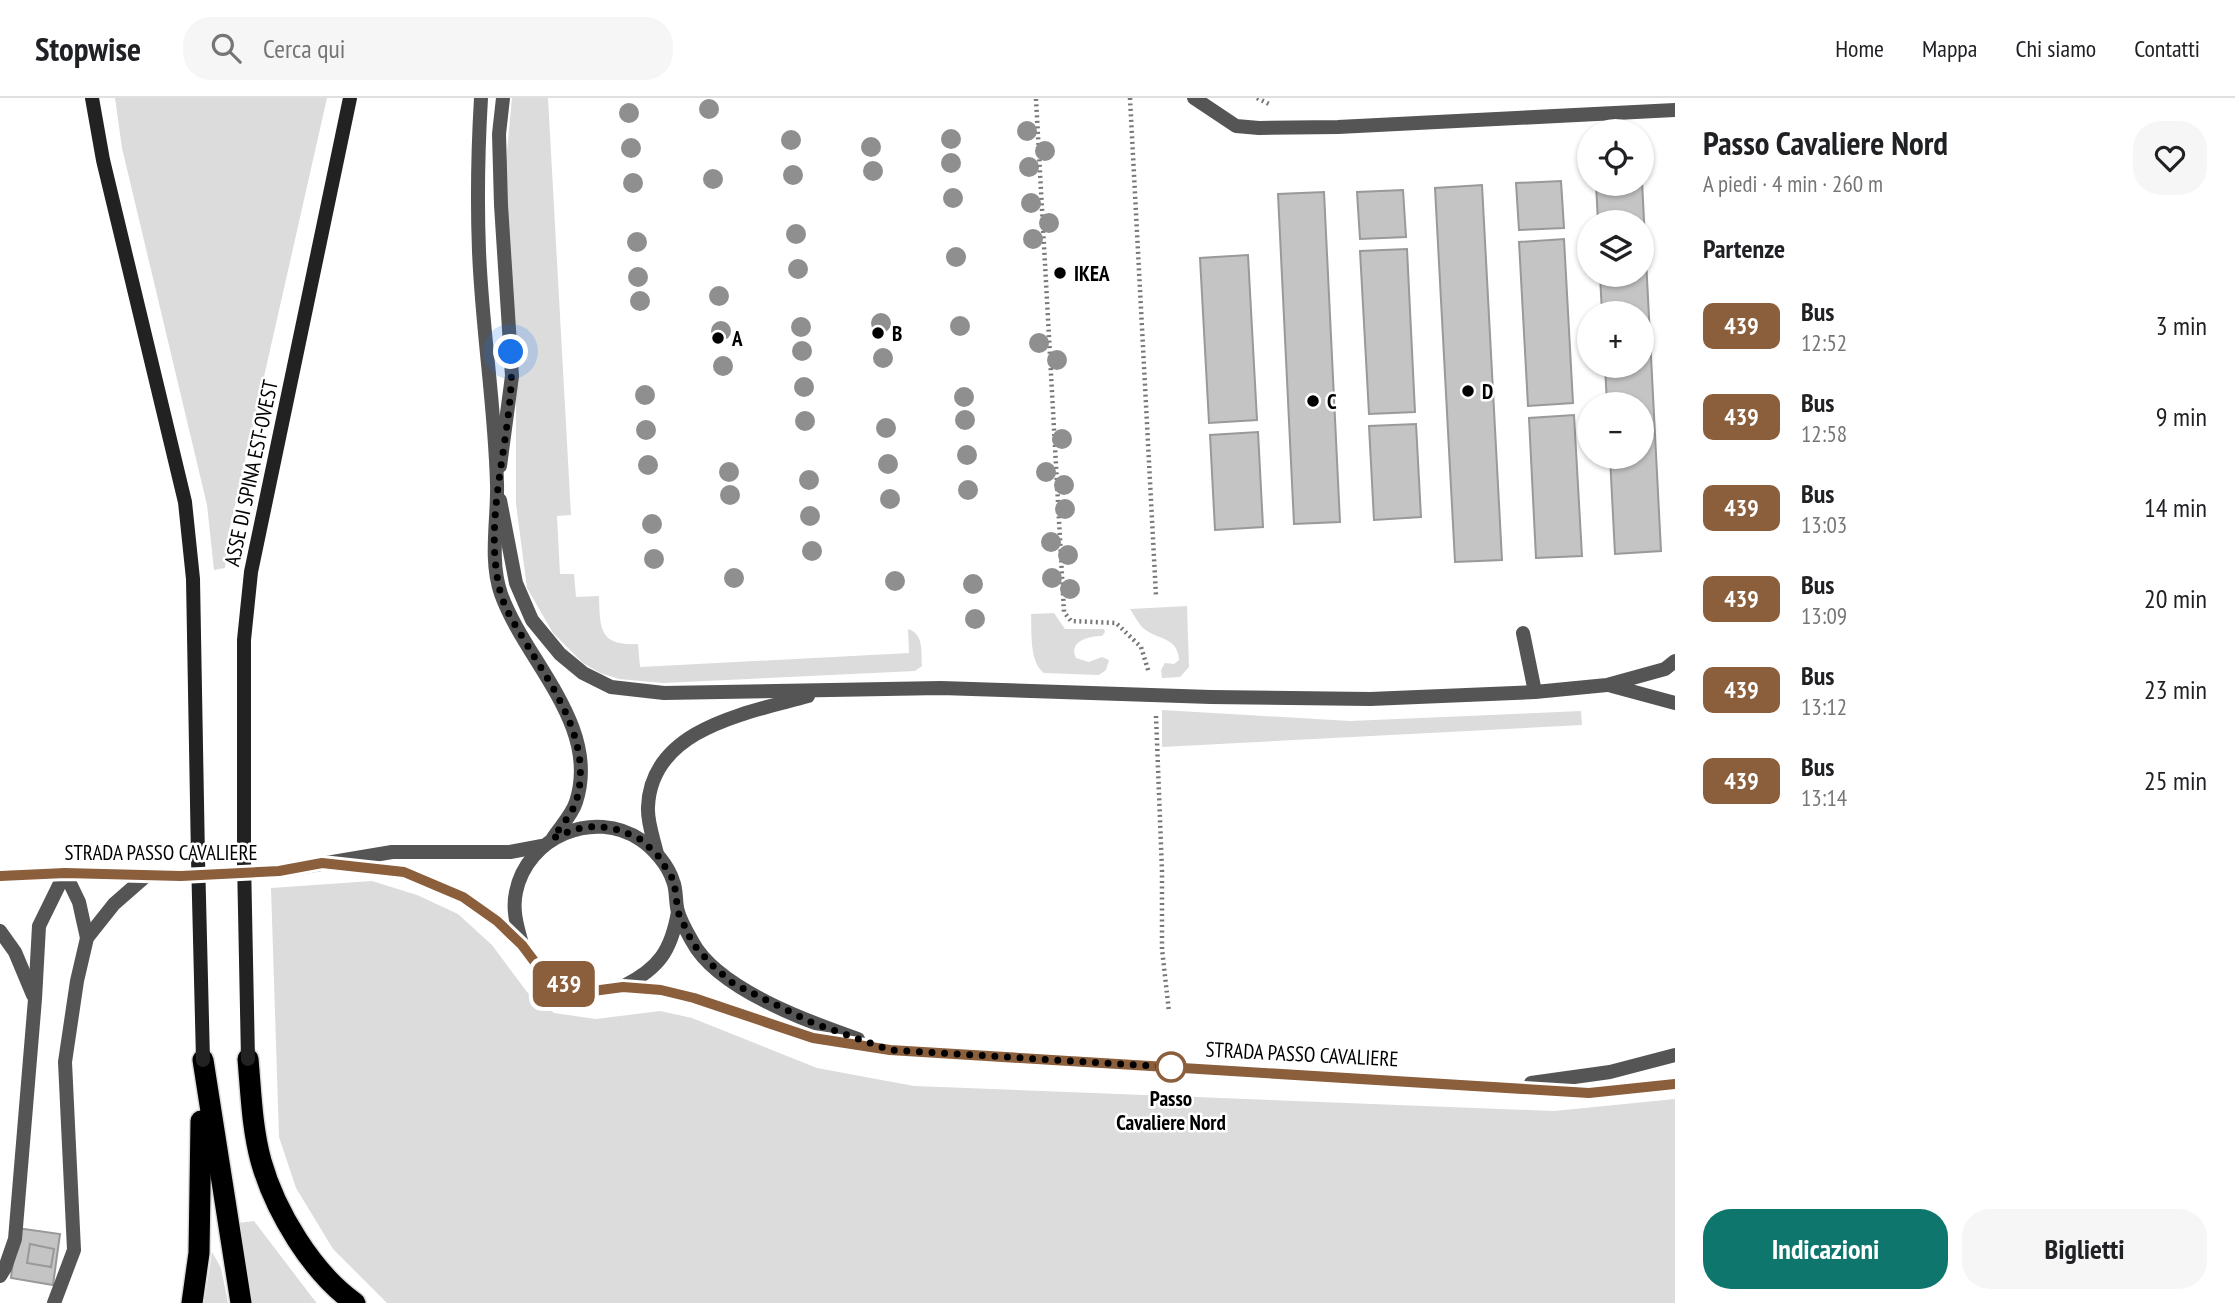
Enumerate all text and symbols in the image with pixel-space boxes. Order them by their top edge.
search box [183,17,673,80]
text: Stopwise [35,27,141,70]
icon: search [207,29,245,67]
text: Cerca qui [263,32,345,65]
text: Home [1835,33,1884,64]
text: Mappa [1922,33,1977,64]
text: Chi siamo [2015,33,2096,64]
text: Contatti [2134,33,2200,64]
map controls [1577,119,1654,469]
button: locate [1577,119,1654,196]
text: Passo Cavaliere Nord [1703,121,1948,164]
button: heart [2133,121,2207,195]
text: A piedi · 4 min · 260 m [1703,169,1883,198]
button: layers [1577,210,1654,287]
text: Partenze [1703,232,1785,265]
place label: IKEA [1074,260,1110,287]
marker: IKEA [1052,265,1068,281]
text: Bus [1801,295,1834,328]
button: + [1577,301,1654,378]
text: 3 min [2156,309,2207,342]
text: 439 [1724,310,1759,341]
place label: B [892,320,902,347]
place label: A [731,325,743,352]
marker: B [870,325,886,341]
text: 12:52 [1801,328,1847,357]
marker: A [710,330,726,346]
your location [493,334,528,369]
street label: ASSE DI SPINA EST-OVEST [218,377,284,569]
place label: D [1482,378,1493,405]
marker: D [1460,383,1476,399]
text: Bus [1801,386,1834,419]
place label: C [1327,388,1337,415]
button: − [1577,392,1654,469]
marker: C [1305,393,1321,409]
text: 9 min [2156,400,2207,433]
text: 439 [1724,401,1759,432]
text: 12:58 [1801,419,1847,448]
text: Bus [1801,477,1834,510]
text: 14 min [2144,491,2207,524]
text: 439 [1724,492,1759,523]
text: 13:03 [1801,510,1847,539]
text: Bus [1801,568,1834,601]
text: 20 min [2144,582,2207,615]
text: 439 [1724,583,1759,614]
text: 13:09 [1801,601,1847,630]
text: Bus [1801,659,1834,692]
text: 23 min [2144,673,2207,706]
text: 439 [1724,674,1759,705]
text: 13:12 [1801,692,1847,721]
text: Bus [1801,750,1834,783]
text: 25 min [2144,764,2207,797]
text: 439 [1724,765,1759,796]
text: 13:14 [1801,783,1847,812]
street label: STRADA PASSO CAVALIERE [64,839,258,866]
line badge: 439 [524,961,604,1007]
text: 439 [547,968,581,999]
street label: STRADA PASSO CAVALIERE [1205,1035,1399,1073]
marker: Passo Cavaliere Nord [1156,1052,1186,1082]
place label: Passo Cavaliere Nord [1116,1085,1226,1136]
button: Indicazioni [1703,1209,1948,1289]
button: Biglietti [1962,1209,2207,1289]

